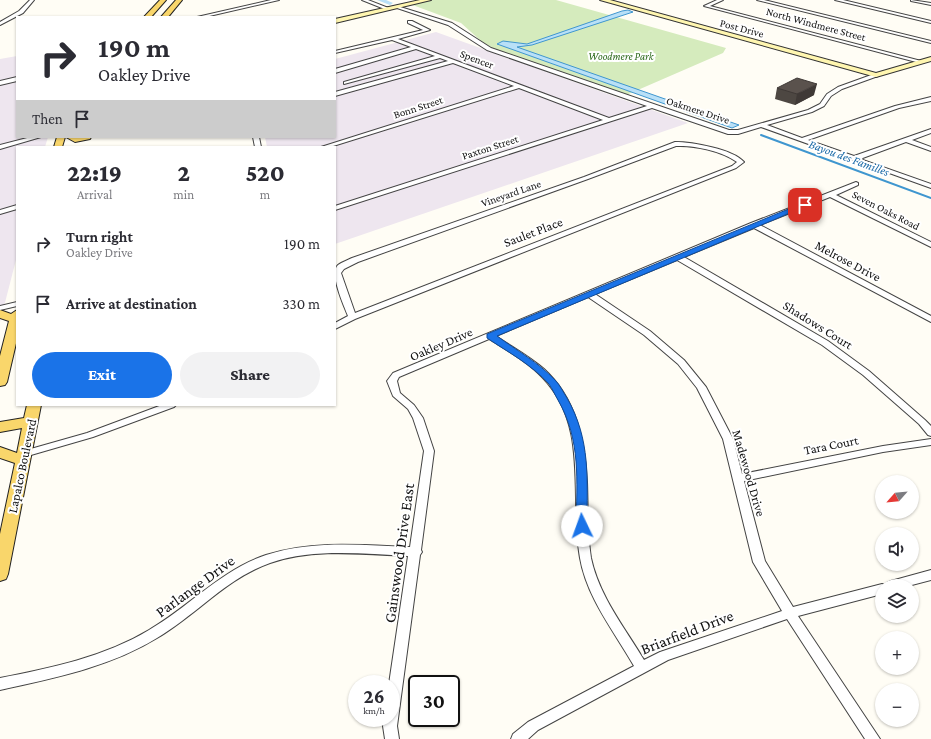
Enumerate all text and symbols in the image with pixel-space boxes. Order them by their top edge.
street label: North Windmere Street [765,5,867,43]
street label: Post Drive [719,16,765,40]
icon: right [32,32,84,84]
text: 190 m [98,32,170,63]
street label: Spencer [458,47,496,72]
park label: Woodmere Park [588,50,655,62]
text: Oakley Drive [98,65,190,85]
street label: Bonn Street [392,93,445,121]
street label: Oakmere Drive [665,94,731,126]
icon: arrive [71,108,93,130]
text: Then [32,111,63,127]
street label: Paxton Street [460,132,520,162]
water label: Bayou des Familles [807,137,891,179]
text: 22:19 [67,159,122,186]
text: 2 [177,159,190,186]
text: 520 [245,159,285,186]
street label: Vineyard Lane [479,177,543,210]
text: Arrival [77,187,112,202]
text: min [173,187,194,202]
text: m [260,187,270,202]
pin [788,188,822,222]
street label: Seven Oaks Road [850,188,922,232]
icon: arrive [794,194,816,216]
street label: Saulet Place [501,214,565,250]
text: Turn right [66,229,133,245]
icon: right [32,233,54,255]
text: 190 m [284,236,320,252]
street label: Melrose Drive [813,237,884,285]
text: Oakley Drive [66,245,133,260]
icon: arrive [32,293,54,315]
text: Arrive at destination [66,296,197,312]
text: 330 m [282,296,320,312]
street label: Shadows Court [780,298,856,353]
street label: Oakley Drive [407,324,475,364]
button: Exit [32,352,172,398]
button: Share [180,352,320,398]
street label: Lapalco Boulevard [5,418,39,514]
street label: Madewood Drive [729,428,769,518]
street label: Tara Court [802,432,860,458]
north arrow [875,475,919,519]
map controls [875,475,919,727]
street label: Gainswood Drive East [381,481,417,624]
position arrow [561,505,603,547]
button: sound [875,527,919,571]
street label: Parlange Drive [152,552,238,621]
button: layers [875,579,919,623]
street label: Briarfield Drive [638,607,736,657]
button: + [875,631,919,675]
speed limit sign: 30 [408,675,460,727]
button: − [875,683,919,727]
text: 26 [363,685,385,707]
text: km/h [363,705,385,716]

